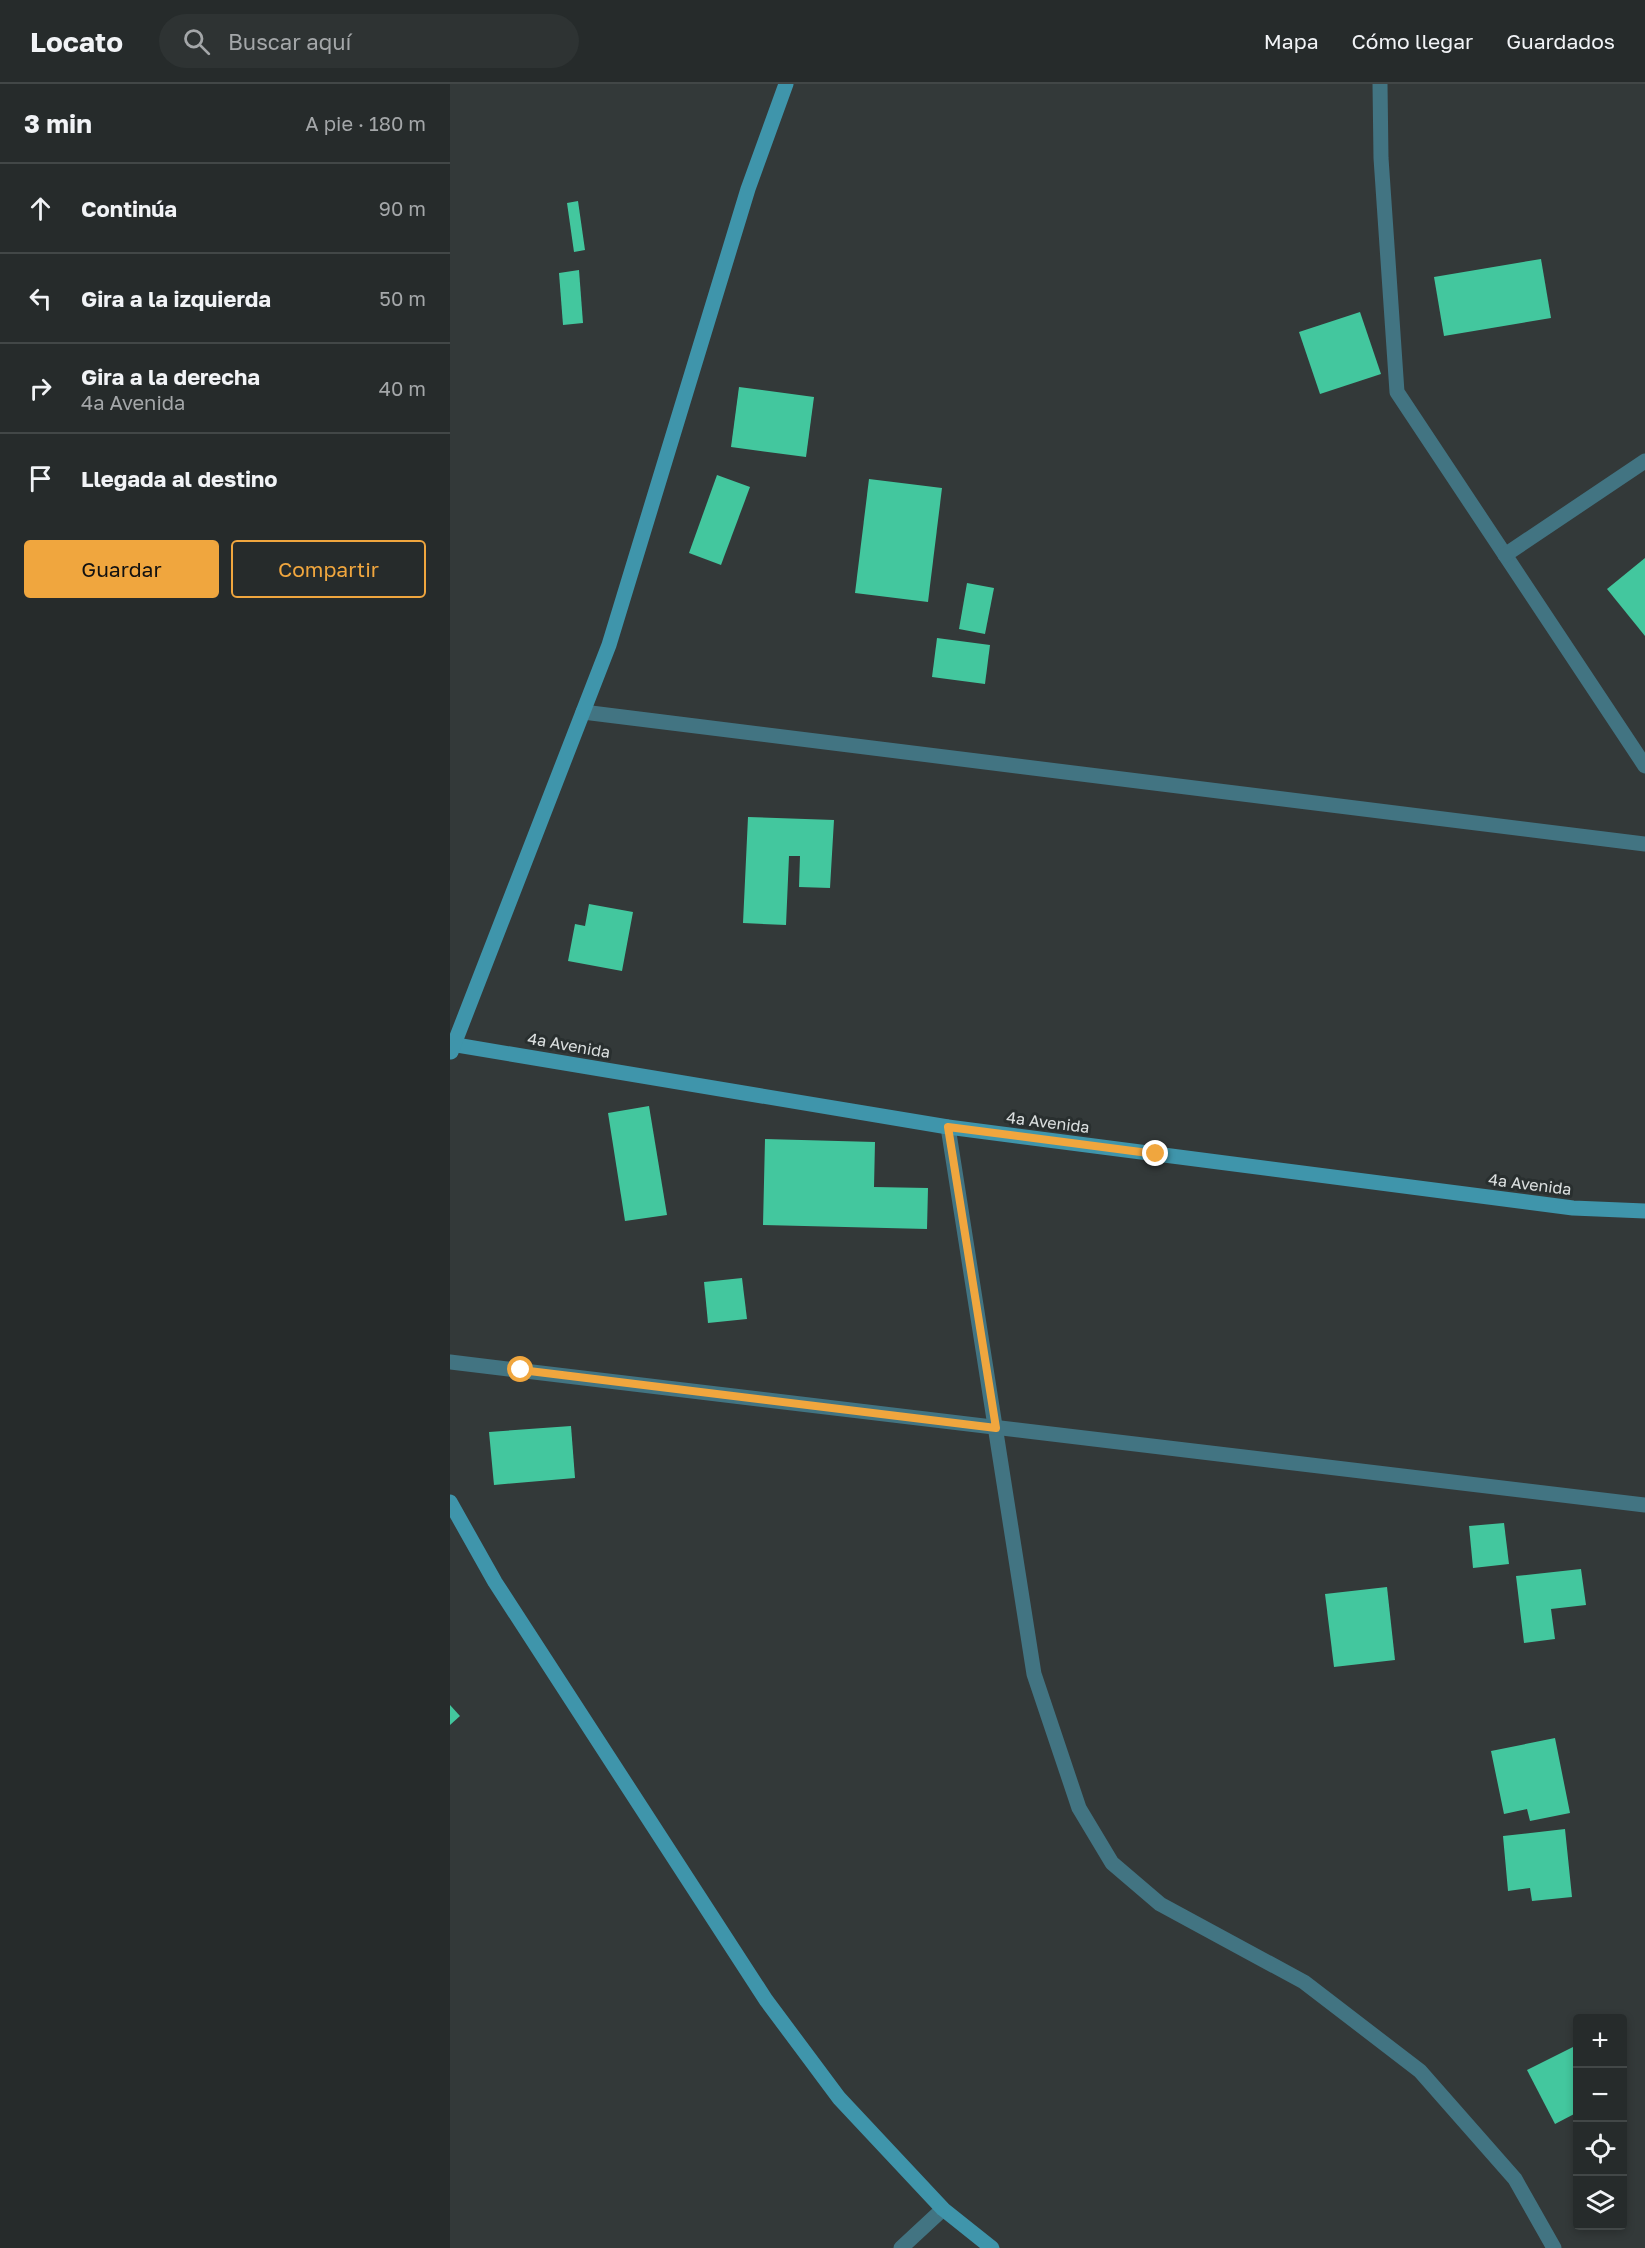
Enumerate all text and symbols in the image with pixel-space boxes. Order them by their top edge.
search box [159,14,579,68]
text: Locato [30,25,123,58]
icon: search [180,25,213,58]
text: Buscar aquí [228,28,352,55]
text: Mapa [1264,28,1319,54]
text: Cómo llegar [1352,28,1473,54]
text: Guardados [1506,28,1615,54]
text: 3 min [24,108,92,139]
text: A pie · 180 m [305,111,426,135]
icon: ahead [24,192,57,225]
text: Continúa [81,195,177,222]
text: 90 m [379,196,426,220]
icon: left [24,282,57,315]
text: Gira a la izquierda [81,285,271,312]
text: 50 m [379,286,426,310]
text: Gira a la derecha [81,363,260,390]
icon: right [24,372,57,405]
text: 40 m [379,376,426,400]
text: 4a Avenida [81,390,185,414]
icon: arrive [24,462,57,495]
text: Llegada al destino [81,465,278,492]
button: Guardar [24,540,219,598]
button: Compartir [231,540,426,598]
street label: 4a Avenida [526,1028,612,1062]
street label: 4a Avenida [1005,1107,1091,1137]
route end [1142,1140,1168,1166]
street label: 4a Avenida [1487,1169,1573,1199]
route start [507,1356,533,1382]
map controls [1573,2014,1627,2230]
button: + [1573,2014,1627,2068]
button: − [1573,2068,1627,2122]
button: locate [1573,2122,1627,2176]
button: layers [1573,2176,1627,2230]

